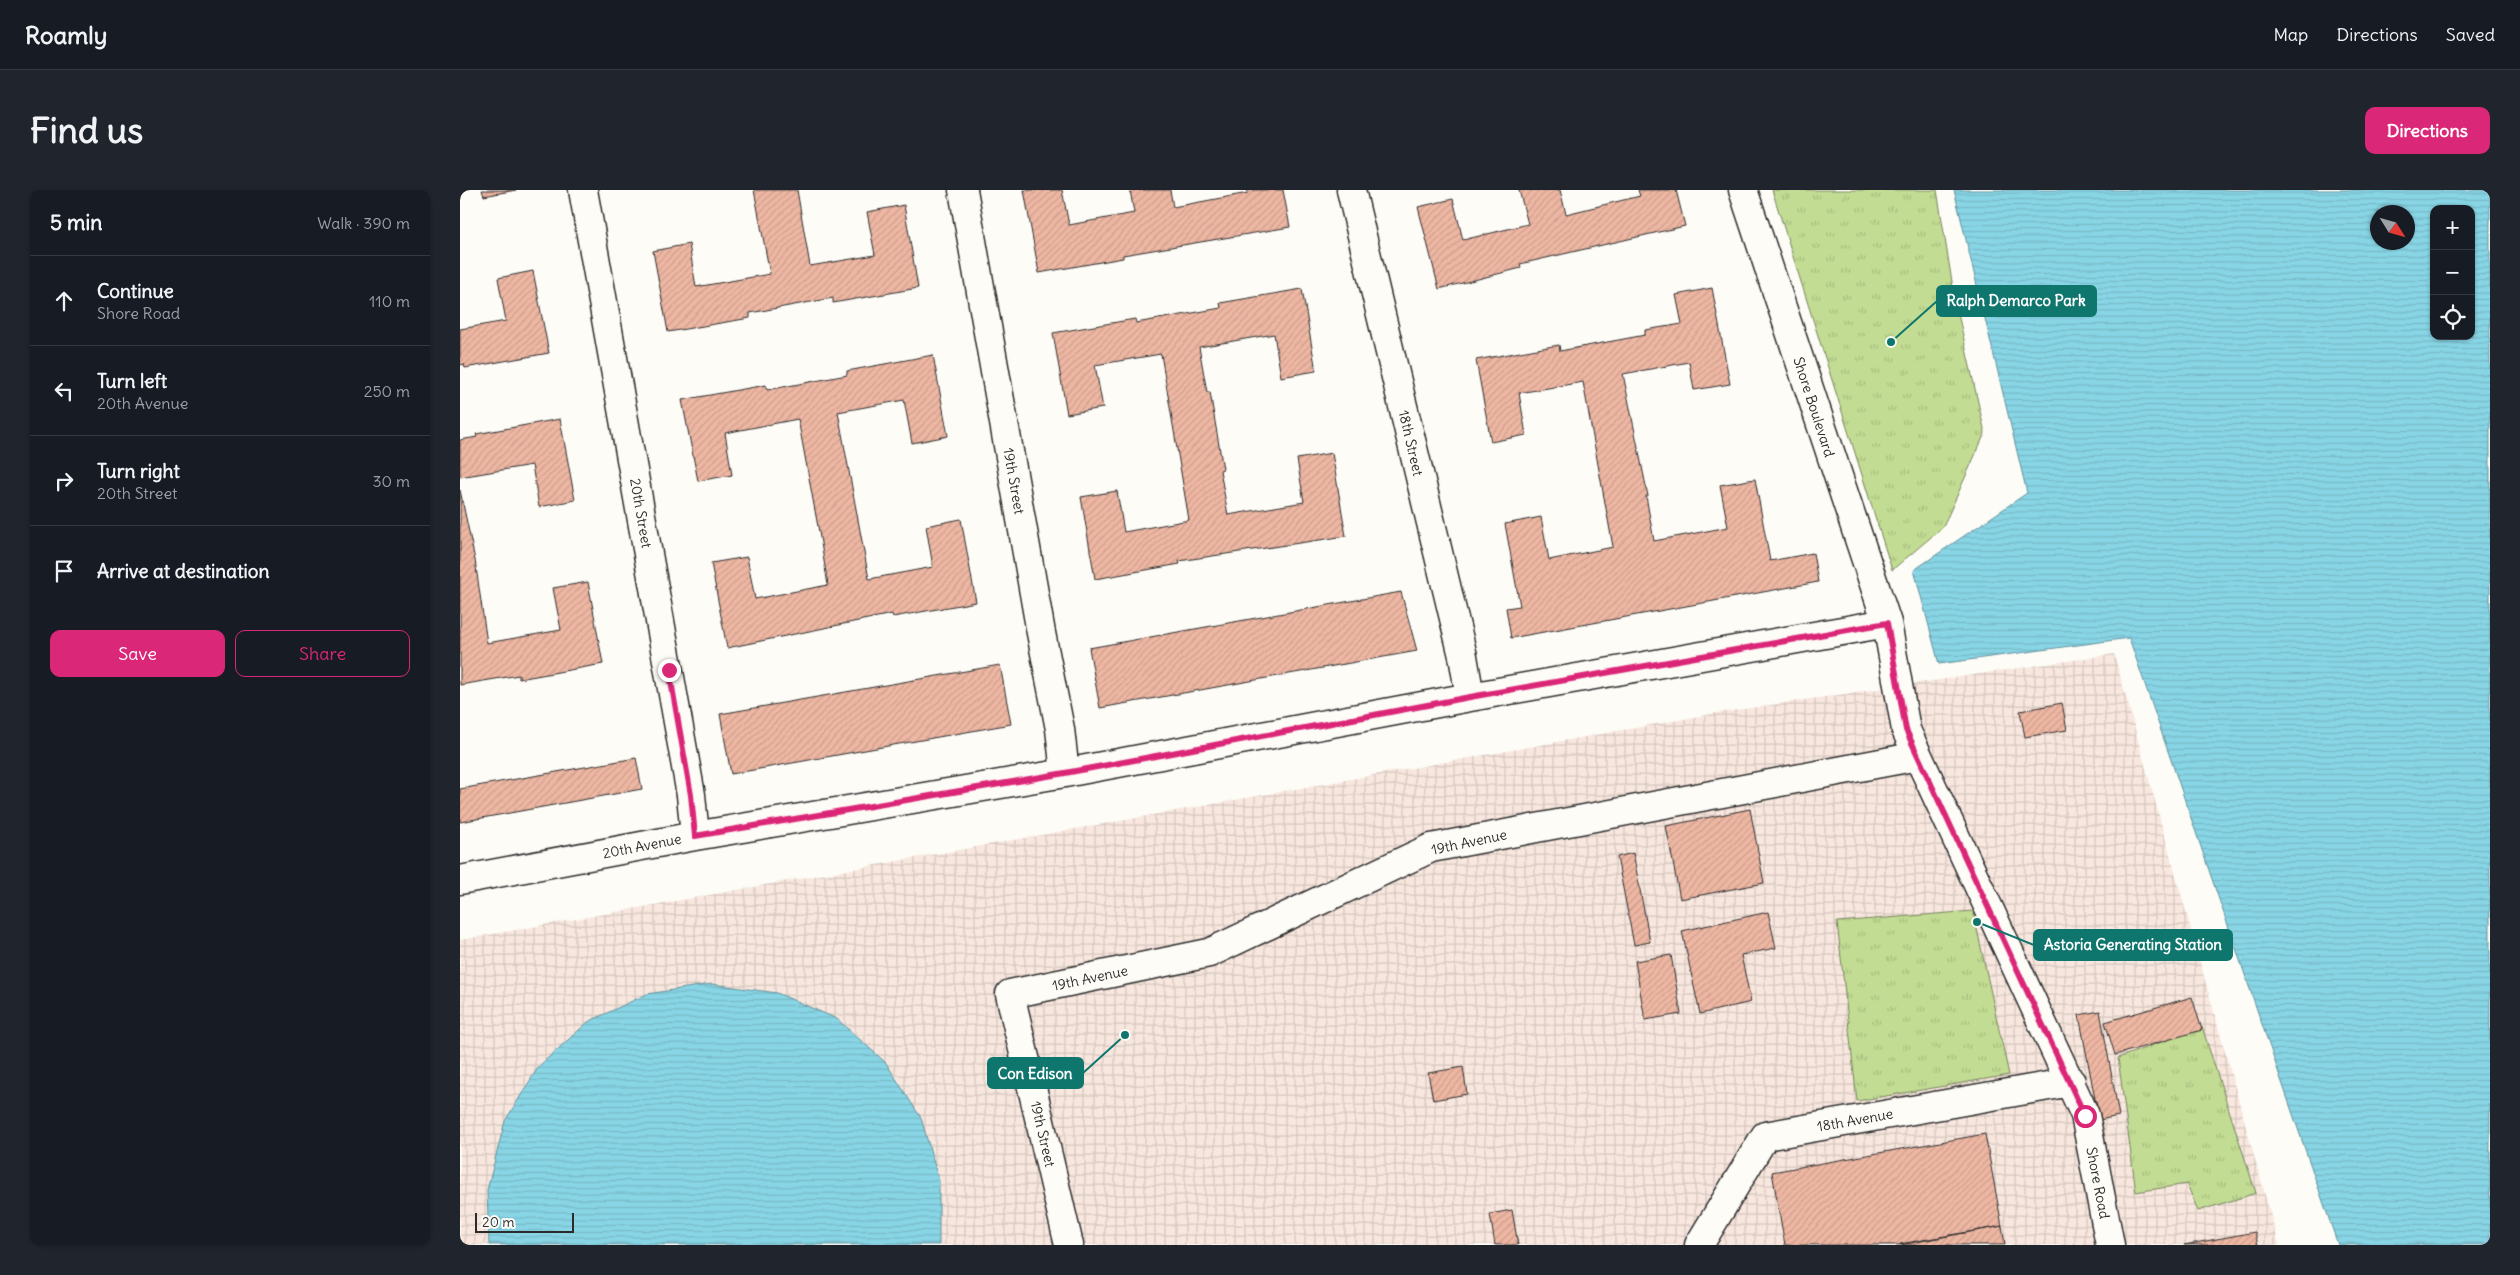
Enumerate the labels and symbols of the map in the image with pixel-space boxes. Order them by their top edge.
north arrow [2370,205,2415,250]
callout: Ralph Demarco Park [1937,286,2096,316]
text: Ralph Demarco Park [1946,291,2086,311]
street label: Shore Boulevard [1789,355,1839,459]
street label: 18th Street [1395,408,1427,478]
street label: 19th Street [999,446,1029,516]
street label: 20th Street [626,477,656,549]
route end [658,659,681,682]
street label: 19th Avenue [1430,825,1508,859]
street label: 20th Avenue [601,830,683,862]
callout: Astoria Generating Station [2034,930,2232,960]
text: Astoria Generating Station [2044,935,2222,955]
street label: 19th Avenue [1051,961,1129,995]
callout: Con Edison [988,1058,1083,1088]
text: Con Edison [997,1064,1073,1083]
street label: 19th Street [1027,1099,1059,1169]
street label: 18th Avenue [1816,1104,1894,1136]
route start [2074,1105,2097,1128]
street label: Shore Road [2082,1146,2114,1220]
scale bar [475,1210,574,1233]

